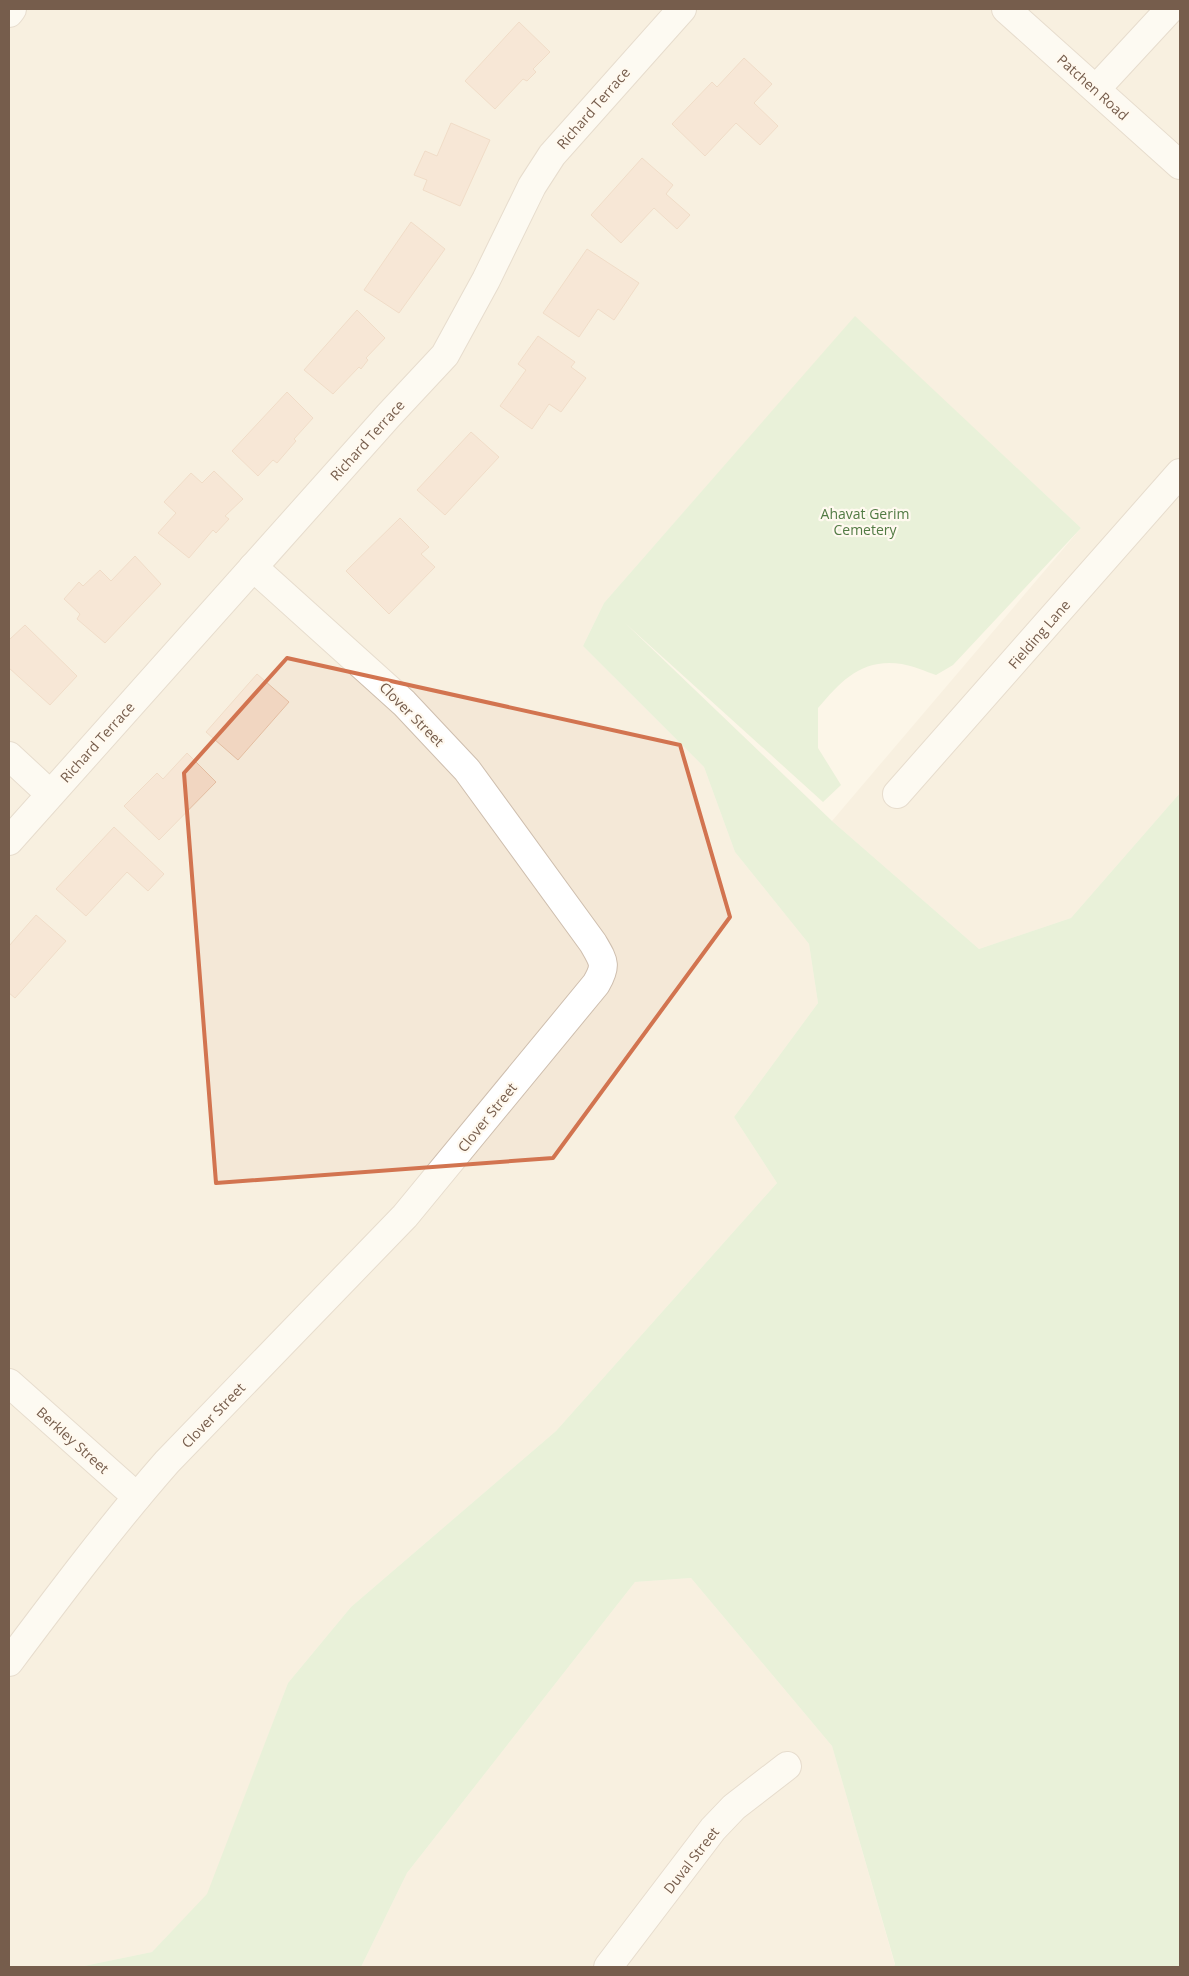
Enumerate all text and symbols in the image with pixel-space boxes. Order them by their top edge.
street label: Patchen Road [1053,50,1133,124]
street label: Richard Terrace [552,63,634,153]
street label: Richard Terrace [326,395,408,484]
park label: Ahavat Gerim Cemetery [821,504,909,539]
street label: Fielding Lane [1004,595,1074,673]
street label: Clover Street [376,678,448,750]
street label: Richard Terrace [56,697,138,786]
street label: Clover Street [453,1078,521,1156]
street label: Clover Street [177,1378,249,1452]
street label: Berkley Street [33,1402,113,1478]
street label: Duval Street [659,1823,723,1897]

